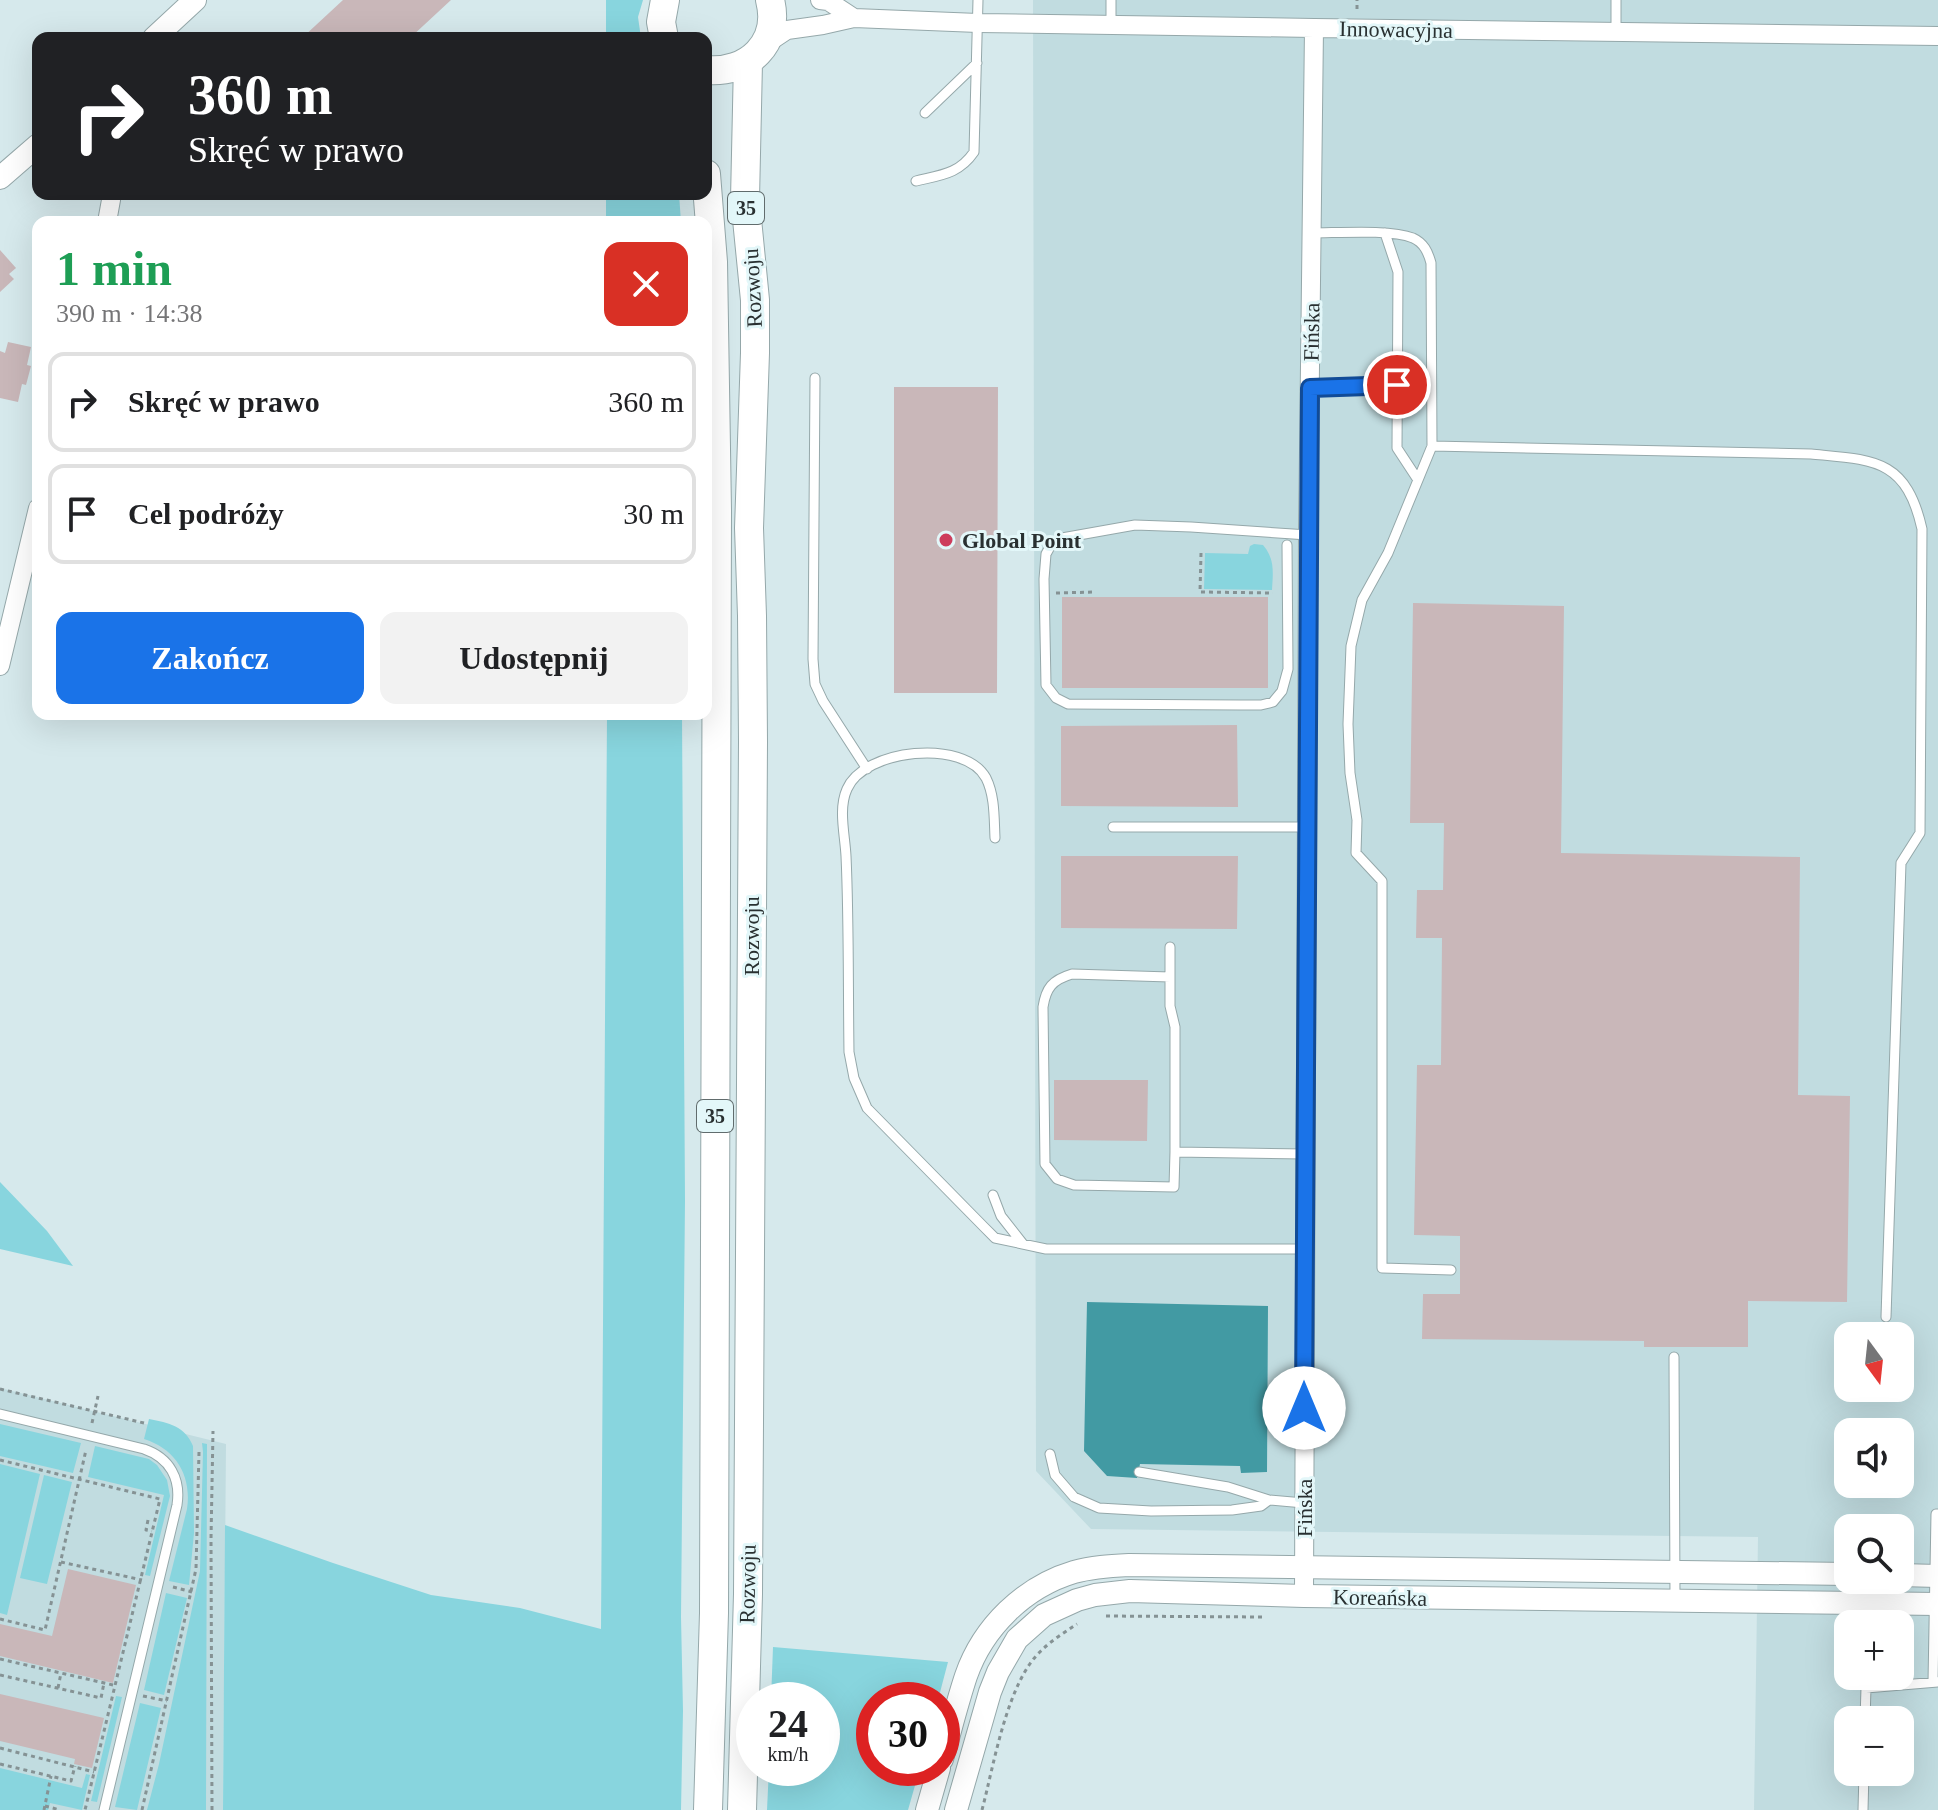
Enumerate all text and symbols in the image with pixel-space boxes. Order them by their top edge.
street label: Innowacyjna [1339,16,1453,43]
icon: right [56,64,160,168]
text: 360 m [188,64,333,126]
text: Skręć w prawo [188,130,404,170]
road number: 35 [728,192,764,224]
text: 1 min [56,242,172,295]
button: close [604,242,688,326]
street label: Rozwoju [738,248,767,328]
text: 390 m · 14:38 [56,299,203,328]
street label: Fińska [1298,302,1325,362]
pin [1363,351,1431,419]
icon: arrive [1375,363,1419,407]
icon: right [60,380,104,424]
text: Skręć w prawo [128,385,320,418]
text: 360 m [608,385,684,418]
icon: arrive [60,492,104,536]
text: Cel podróży [128,497,284,530]
text: 30 m [623,497,684,530]
place label: Global Point [962,528,1082,553]
marker: Global Point [937,531,955,549]
button: Zakończ [56,612,364,704]
button: Udostępnij [380,612,688,704]
street label: Rozwoju [739,896,764,976]
road number: 35 [697,1100,733,1132]
north arrow [1834,1322,1914,1402]
map controls [1834,1322,1914,1786]
position arrow [1262,1366,1346,1450]
button: sound [1834,1418,1914,1498]
street label: Fińska [1292,1478,1317,1537]
button: search [1834,1514,1914,1594]
street label: Rozwoju [734,1544,761,1624]
street label: Koreańska [1333,1584,1427,1611]
button: + [1834,1610,1914,1690]
speed limit sign: 30 [856,1682,960,1786]
text: 24 [768,1701,808,1746]
button: − [1834,1706,1914,1786]
text: km/h [767,1743,809,1765]

